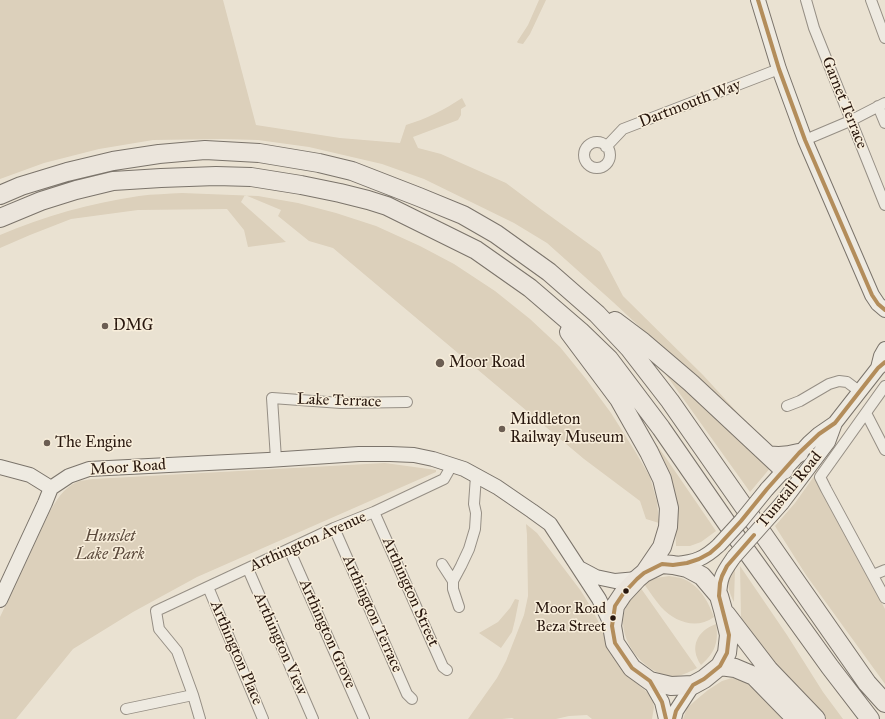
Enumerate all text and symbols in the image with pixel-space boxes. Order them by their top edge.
street label: Garnet Terrace [817,54,871,152]
street label: Dartmouth Way [636,76,744,132]
place label: DMG [113,316,153,336]
marker: DMG [100,321,110,331]
place label: Moor Road [449,353,525,373]
marker: Moor Road [434,357,446,369]
street label: Lake Terrace [296,390,382,412]
place label: Middleton Railway Museum [510,410,624,448]
marker: Middleton Railway Museum [497,424,507,434]
place label: The Engine [55,433,132,453]
marker: The Engine [42,438,52,448]
street label: Tunstall Road [753,448,827,532]
street label: Moor Road [89,456,167,480]
street label: Arthington Avenue [247,508,369,576]
park label: Hunslet Lake Park [75,527,145,565]
street label: Arthington Street [377,534,443,650]
street label: Arthington Terrace [338,552,406,676]
street label: Arthington Grove [294,576,360,692]
unlabelled marker [621,586,631,596]
street label: Arthington View [249,590,311,698]
street label: Arthington Place [205,598,267,708]
place label: Moor Road Beza Street [535,600,606,635]
marker: Moor Road Beza Street [608,613,618,623]

